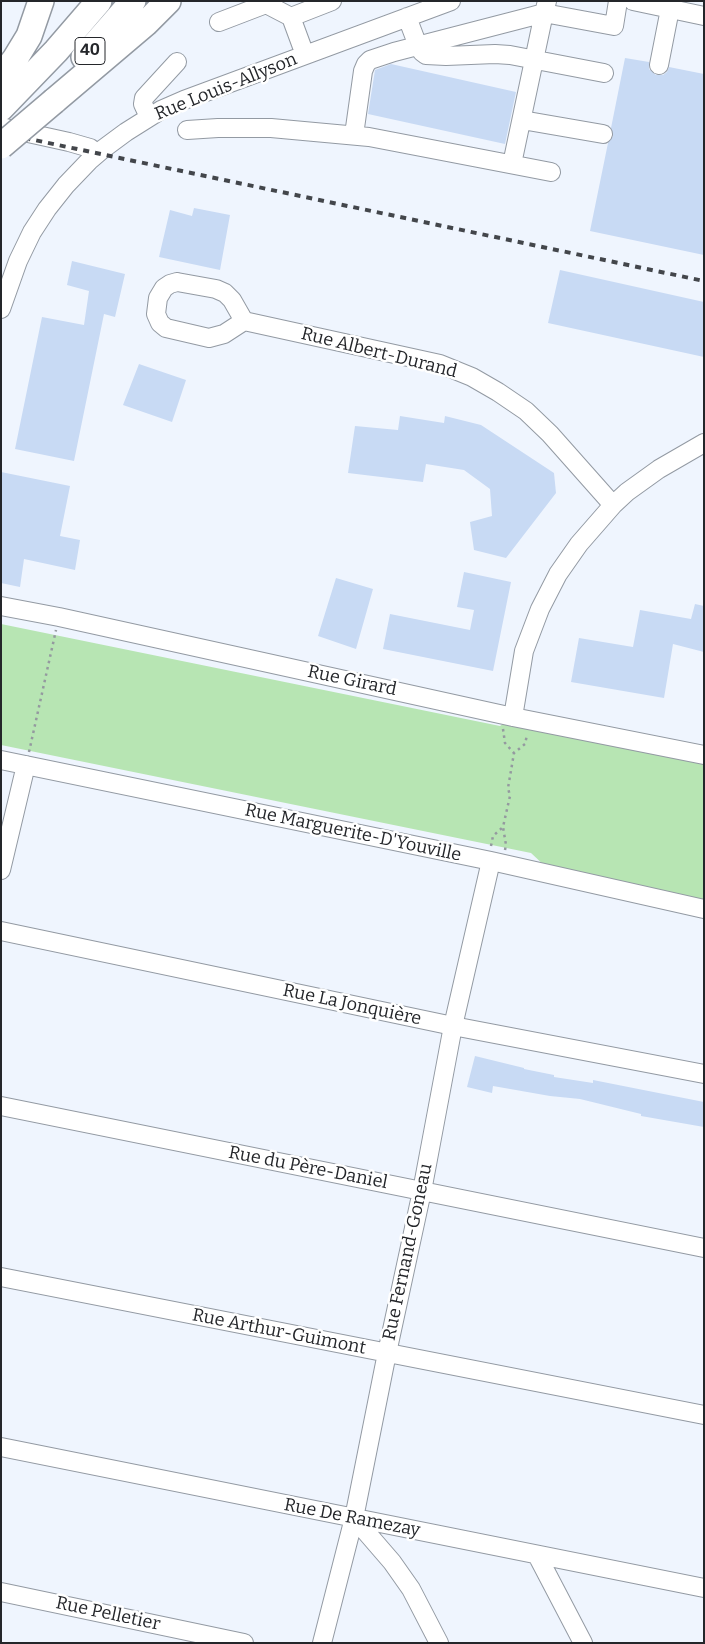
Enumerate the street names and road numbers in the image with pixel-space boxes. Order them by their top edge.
road number: 40 [75,37,105,64]
street label: Rue Louis-Allyson [152,49,300,125]
street label: Rue Albert-Durand [299,323,459,383]
street label: Rue Girard [306,661,398,701]
street label: Rue Marguerite-D'Youville [243,799,463,867]
street label: Rue La Jonquière [281,980,423,1030]
street label: Rue du Père-Daniel [227,1142,389,1194]
street label: Rue Fernand-Goneau [379,1162,437,1342]
street label: Rue Arthur-Guimont [190,1305,368,1359]
street label: Rue De Ramezay [282,1494,422,1542]
street label: Rue Pelletier [54,1592,162,1636]

